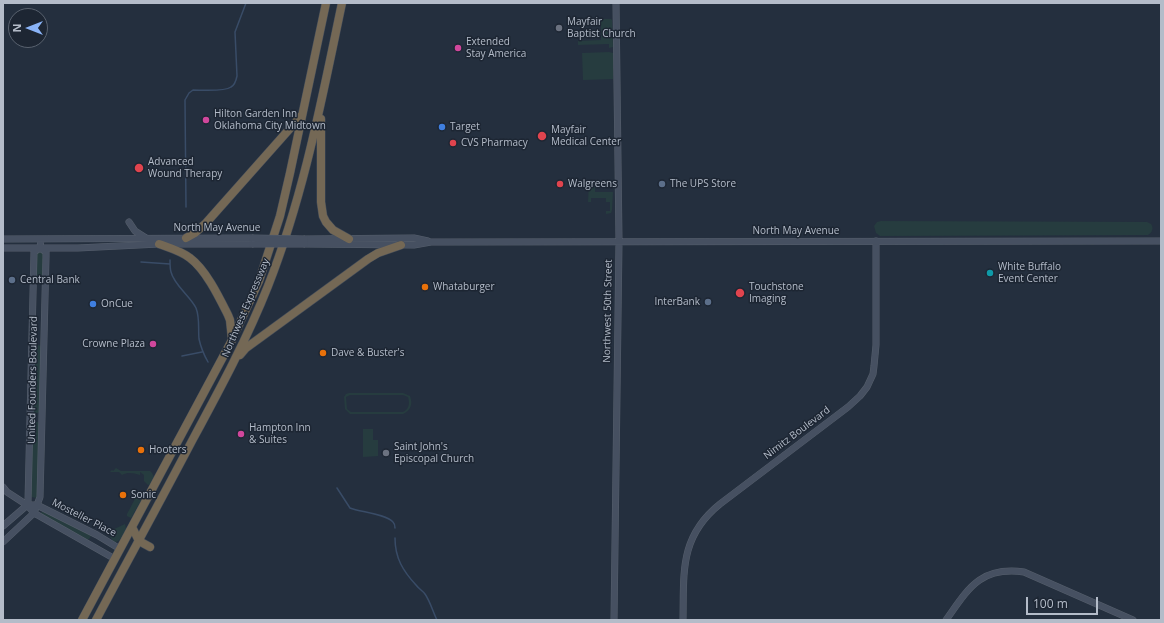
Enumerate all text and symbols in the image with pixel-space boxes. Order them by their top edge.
north arrow [8,8,48,48]
place label: Mayfair Baptist Church [567,16,636,40]
marker: Mayfair Baptist Church [554,23,564,33]
text: N [9,24,24,32]
place label: Extended Stay America [466,36,526,60]
marker: Extended Stay America [453,43,463,53]
place label: Hilton Garden Inn Oklahoma City Midtown [214,108,326,132]
marker: Hilton Garden Inn Oklahoma City Midtown [201,115,211,125]
place label: Target [450,121,480,133]
marker: Target [437,122,447,132]
place label: Mayfair Medical Center [551,124,621,148]
marker: Mayfair Medical Center [536,130,548,142]
place label: CVS Pharmacy [461,137,528,149]
marker: CVS Pharmacy [448,138,458,148]
place label: Advanced Wound Therapy [148,156,222,180]
marker: Advanced Wound Therapy [133,162,145,174]
place label: Walgreens [568,178,617,190]
place label: The UPS Store [670,178,736,190]
marker: Walgreens [555,179,565,189]
marker: The UPS Store [657,179,667,189]
street label: North May Avenue [174,222,260,234]
street label: North May Avenue [753,225,839,237]
street label: Northwest Expressway [220,257,272,359]
street label: Northwest 50th Street [601,259,615,363]
place label: White Buffalo Event Center [998,261,1061,284]
marker: White Buffalo Event Center [985,268,995,278]
place label: Central Bank [20,274,80,286]
marker: Central Bank [7,275,17,285]
place label: Whataburger [433,281,495,293]
place label: Touchstone Imaging [749,281,804,304]
marker: Whataburger [420,282,430,292]
marker: Touchstone Imaging [734,287,746,299]
place label: InterBank [654,296,700,308]
marker: InterBank [703,297,713,307]
place label: OnCue [101,298,133,310]
marker: OnCue [88,299,98,309]
street label: United Founders Boulevard [26,316,40,444]
place label: Crowne Plaza [82,338,145,350]
marker: Crowne Plaza [148,339,158,349]
place label: Dave & Buster's [331,347,404,359]
marker: Dave & Buster's [318,348,328,358]
street label: Nimitz Boulevard [761,404,833,462]
place label: Hampton Inn & Suites [249,422,311,446]
marker: Hampton Inn & Suites [236,429,246,439]
place label: Saint John's Episcopal Church [394,441,474,464]
place label: Hooters [149,444,186,456]
marker: Hooters [136,445,146,455]
marker: Saint John's Episcopal Church [381,448,391,458]
place label: Sonic [131,489,156,501]
marker: Sonic [118,490,128,500]
street label: Mosteller Place [50,497,118,539]
scale bar [1028,589,1100,615]
text: 100 m [1033,595,1068,612]

